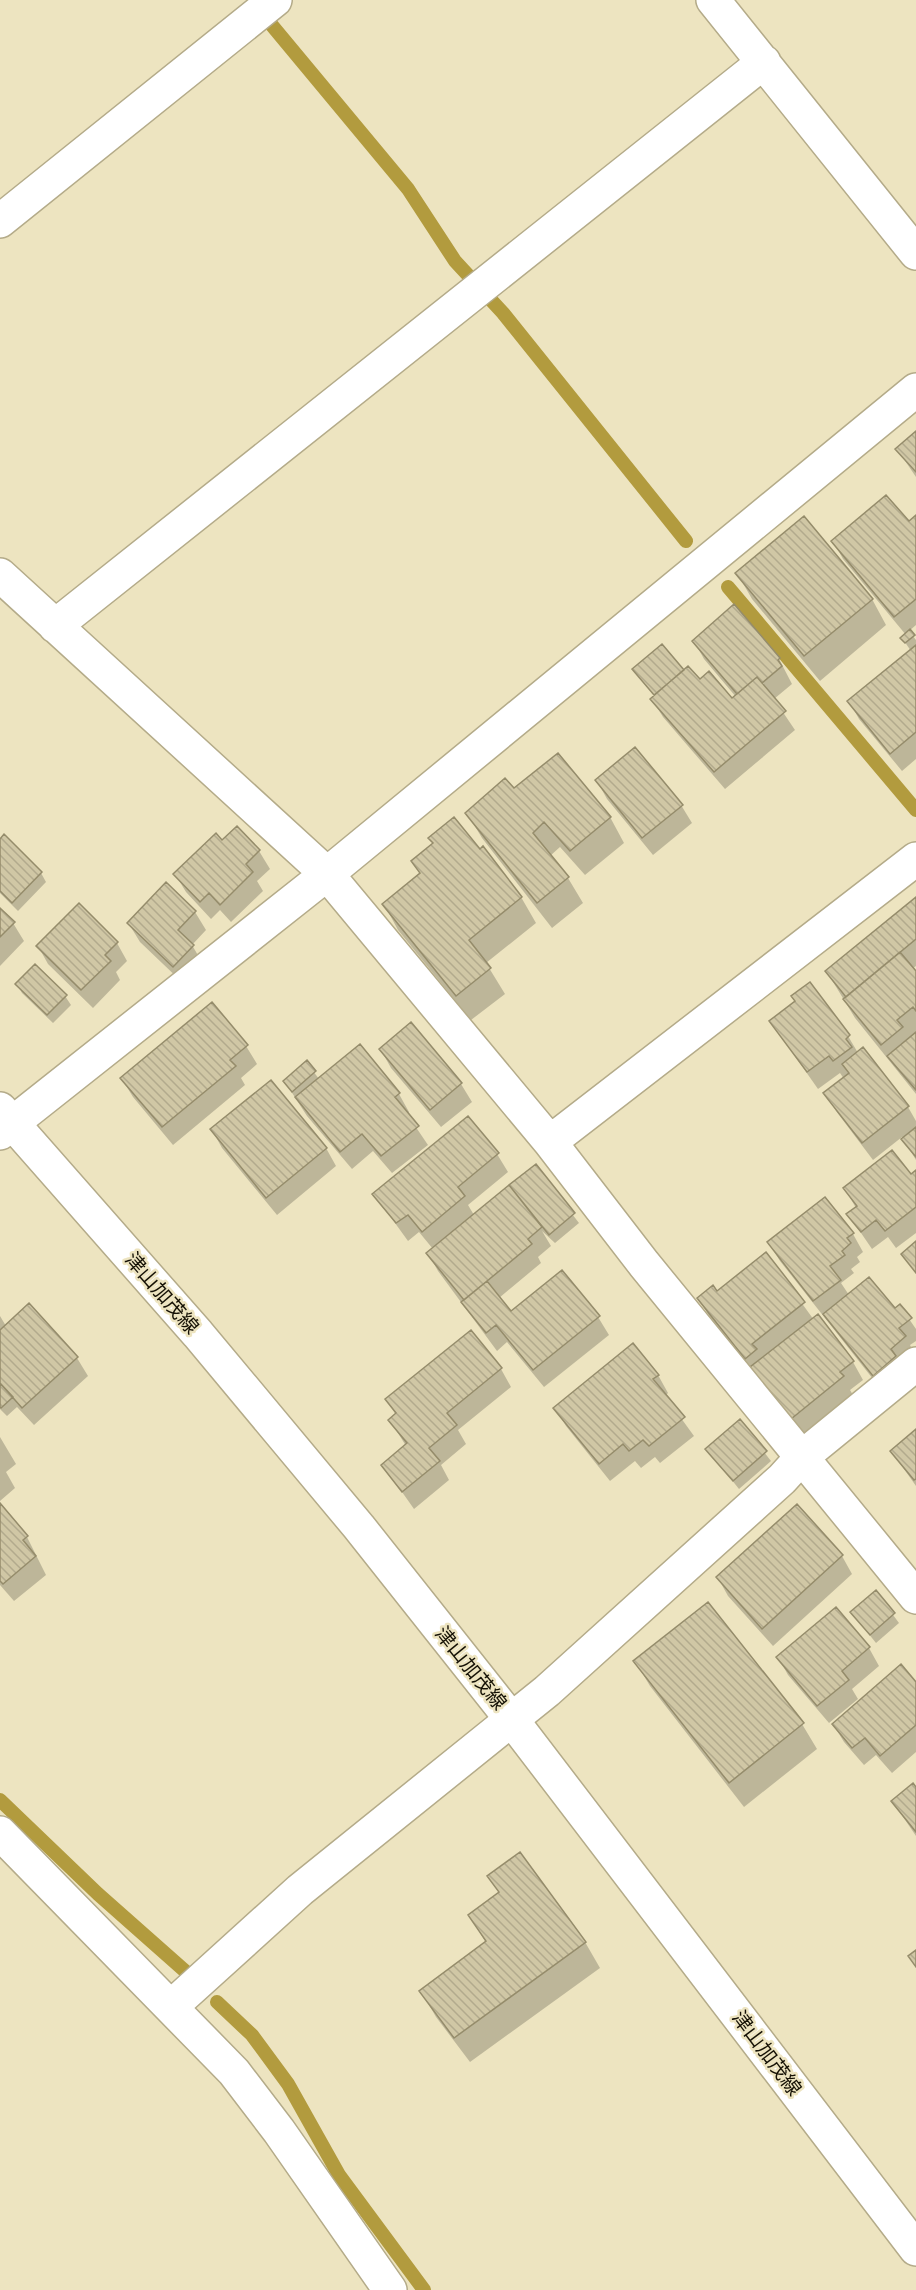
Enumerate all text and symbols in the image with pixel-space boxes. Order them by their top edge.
street label: 津山加茂線 [119,1248,203,1339]
street label: 津山加茂線 [429,1622,511,1715]
street label: 津山加茂線 [727,2006,806,2101]

